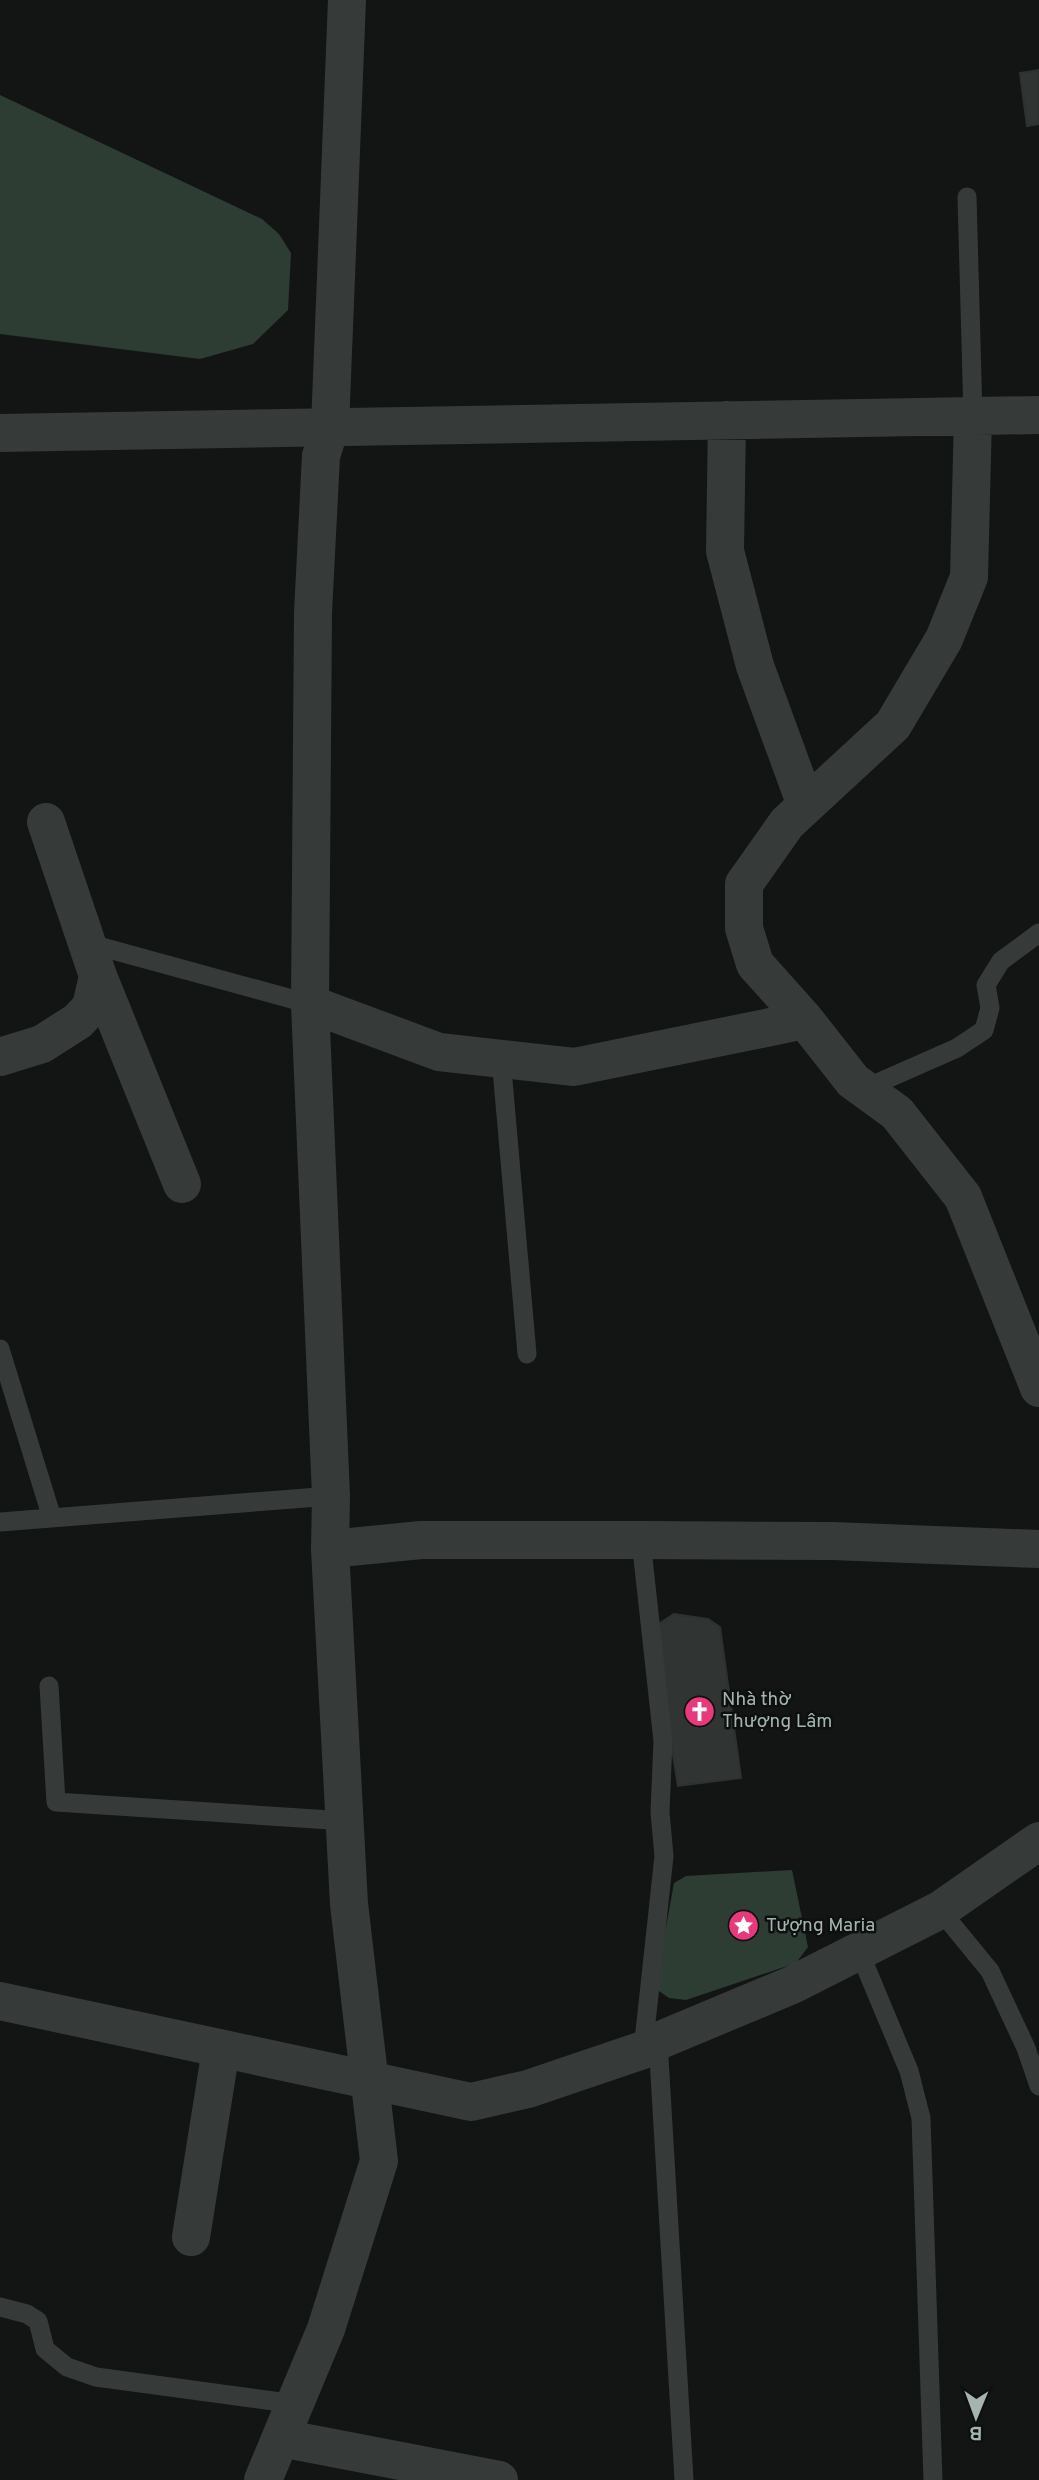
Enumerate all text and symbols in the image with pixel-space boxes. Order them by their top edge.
place label: Nhà thờ Thượng Lâm [722,1688,832,1734]
church icon: Nhà thờ Thượng Lâm [682,1694,716,1728]
place icon: Tượng Maria [726,1909,760,1943]
place label: Tượng Maria [766,1914,875,1938]
north arrow [941,2382,1011,2452]
text: B [969,2420,983,2444]

